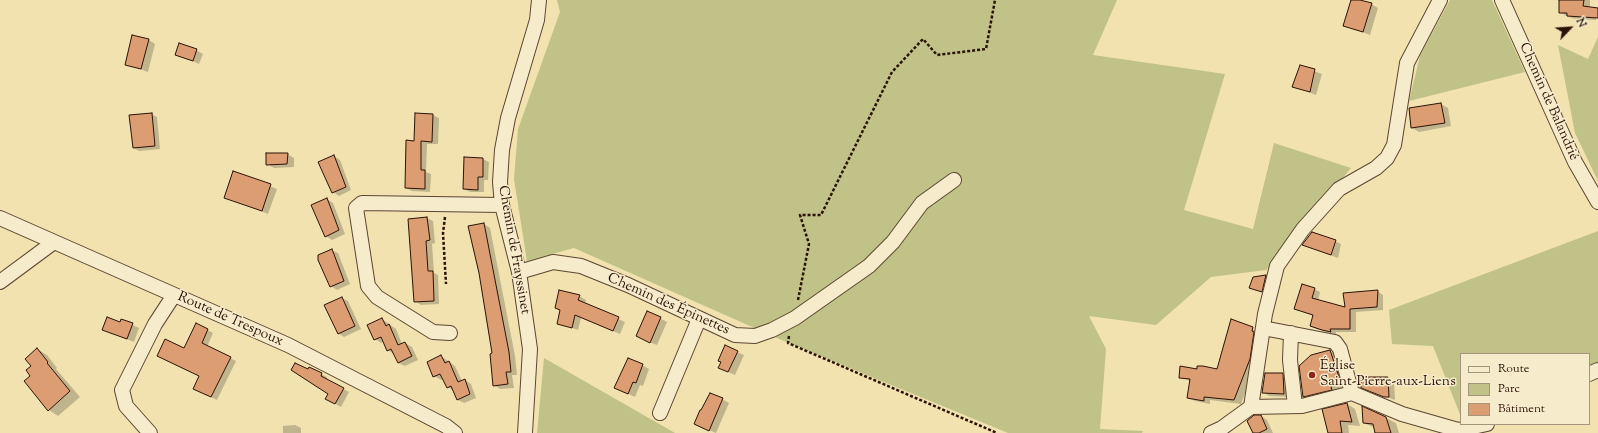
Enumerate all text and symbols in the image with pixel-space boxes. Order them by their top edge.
north arrow [1550,8,1590,48]
text: N [1572,16,1590,30]
street label: Chemin de Balandrié [1514,40,1582,164]
street label: Chemin de Frayssinet [493,184,533,316]
street label: Chemin des Épinettes [604,271,732,339]
street label: Route de Trespoux [175,289,285,351]
legend [1460,353,1590,425]
place label: Église Saint-Pierre-aux-Liens [1320,359,1456,392]
text: Route [1498,360,1529,378]
marker: Église Saint-Pierre-aux-Liens [1307,370,1317,380]
text: Parc [1498,380,1520,398]
text: Bâtiment [1498,400,1545,418]

